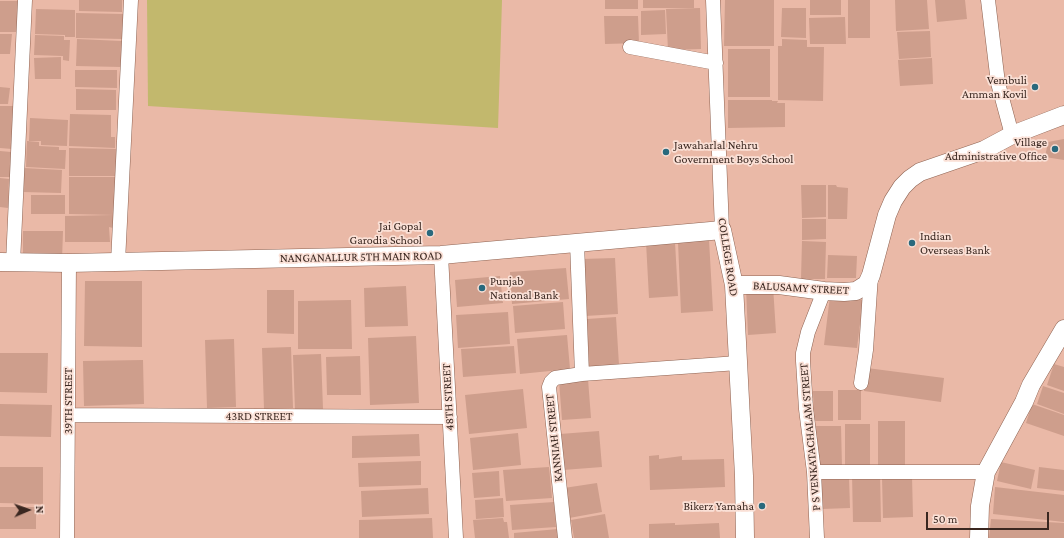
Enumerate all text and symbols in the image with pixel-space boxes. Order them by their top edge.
place label: Vembuli Amman Kovil [962,73,1027,101]
marker: Vembuli Amman Kovil [1030,82,1040,92]
place label: Village Administrative Office [945,135,1047,163]
place label: Jawaharlal Nehru Government Boys School [674,138,793,166]
marker: Village Administrative Office [1050,144,1060,154]
marker: Jawaharlal Nehru Government Boys School [661,147,671,157]
street label: COLLEGE ROAD [715,217,741,297]
place label: Jai Gopal Garodia School [350,219,422,247]
marker: Jai Gopal Garodia School [425,228,435,238]
place label: Indian Overseas Bank [920,229,990,257]
marker: Indian Overseas Bank [907,238,917,248]
street label: NANGANALLUR 5TH MAIN ROAD [280,248,442,266]
place label: Punjab National Bank [490,274,558,302]
street label: BALUSAMY STREET [753,278,849,298]
marker: Punjab National Bank [477,283,487,293]
street label: P S VENKATACHALAM STREET [796,362,824,512]
street label: 48TH STREET [439,363,457,431]
street label: 39TH STREET [61,368,75,434]
street label: KANNIAH STREET [542,393,566,483]
street label: 43RD STREET [226,409,292,423]
north arrow [8,490,48,530]
place label: Bikerz Yamaha [683,499,754,513]
marker: Bikerz Yamaha [757,501,767,511]
scale bar [928,504,1051,530]
text: N [34,506,46,514]
text: 50 m [933,512,957,526]

